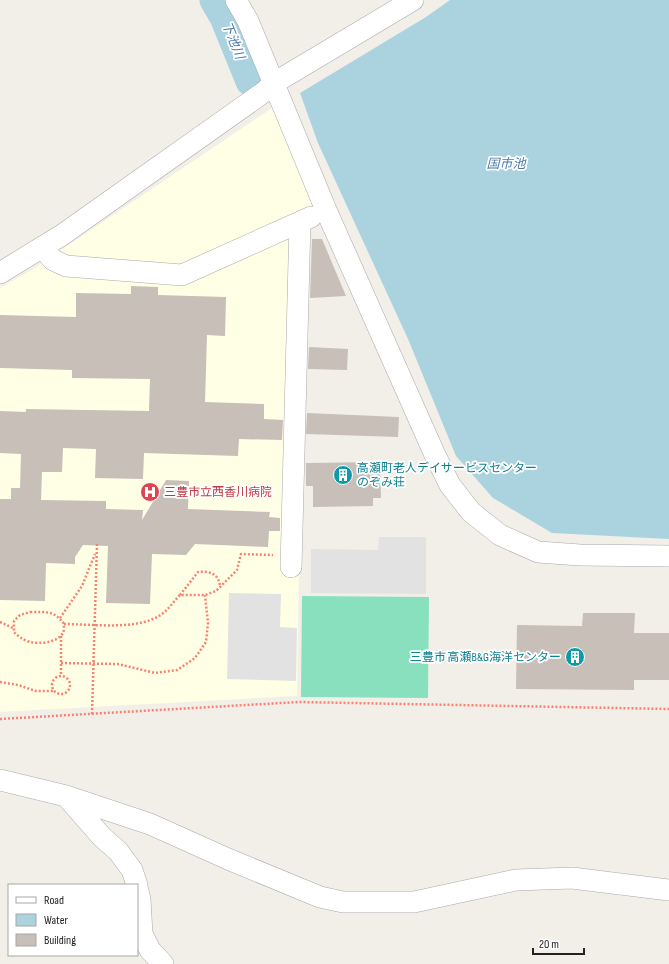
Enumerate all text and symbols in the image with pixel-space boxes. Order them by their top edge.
water label: 下池川 [218,19,249,63]
water label: 国市池 [486,156,527,172]
place label: 高瀬町老人デイサービスセンター のぞみ荘 [357,461,537,490]
building icon: 高瀬町老人デイサービスセンター のぞみ荘 [332,464,354,486]
hospital icon: 三豊市立西香川病院 [139,481,161,503]
place label: 三豊市立西香川病院 [164,485,272,500]
building icon: 三豊市 高瀬B&G海洋センター [564,646,586,668]
place label: 三豊市 高瀬B&G海洋センター [410,650,561,665]
legend [8,884,138,956]
text: Road [44,893,64,908]
text: Water [44,913,68,928]
scale bar [533,930,584,956]
text: Building [44,933,76,948]
text: 20 m [539,937,559,952]

